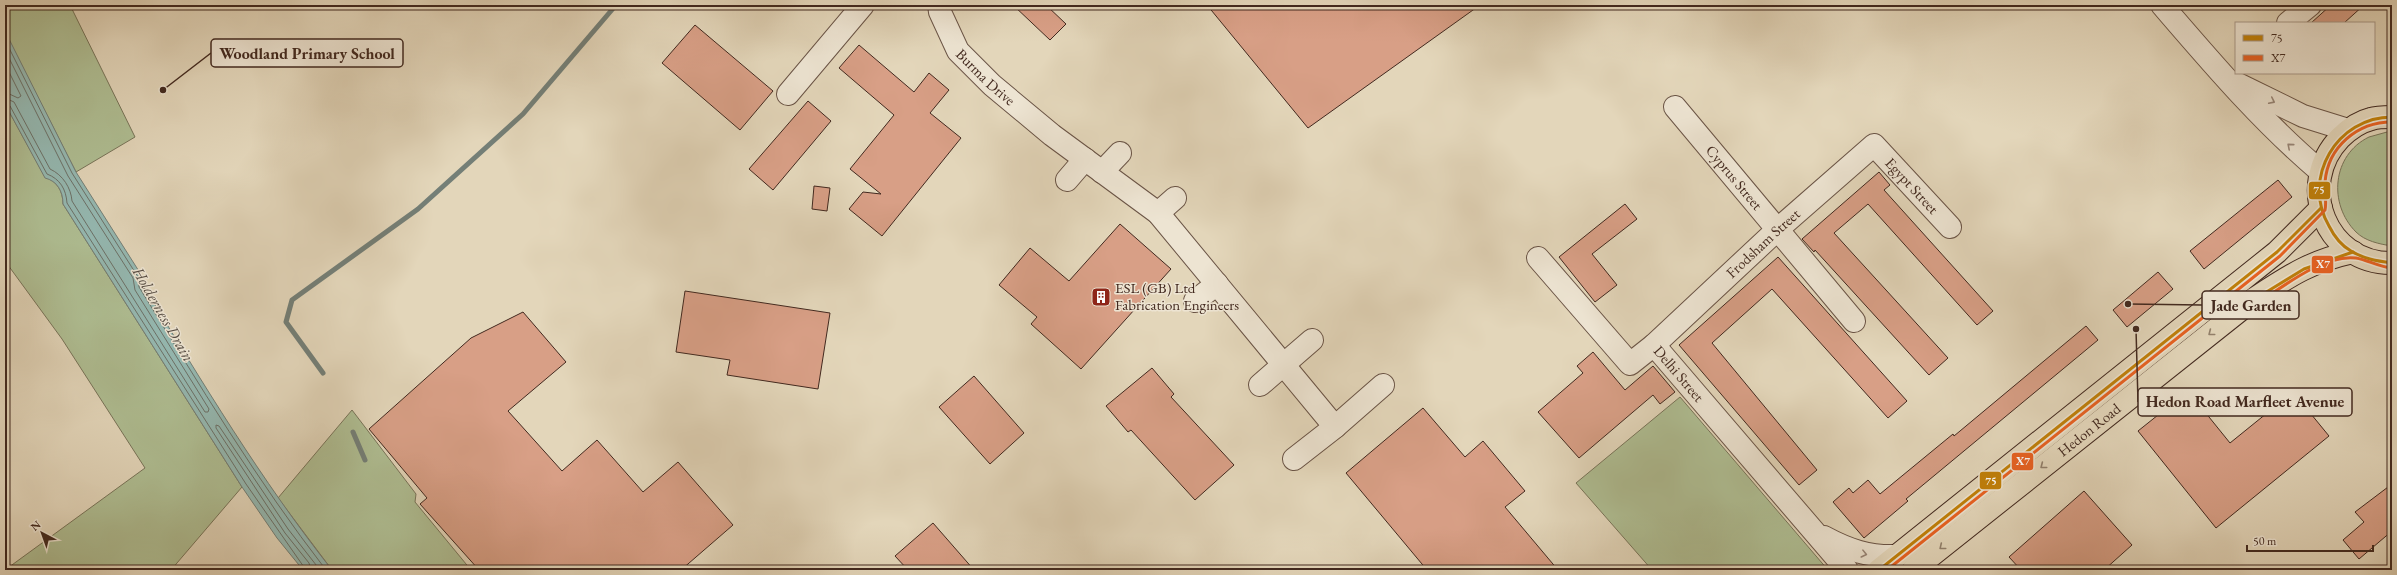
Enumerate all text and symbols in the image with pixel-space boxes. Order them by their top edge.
legend [2235,22,2375,74]
text: 75 [2271,30,2283,46]
callout: Woodland Primary School [211,39,403,67]
text: Woodland Primary School [219,43,395,64]
street label: Burma Drive [952,44,1019,109]
text: X7 [2270,50,2285,66]
one-way arrow [2267,96,2275,104]
street label: Cyprus Street [1702,141,1767,214]
one-way arrow [2288,143,2295,150]
street label: Egypt Street [1881,153,1943,218]
line badge: 75 [2308,181,2331,200]
text: 75 [2313,183,2325,197]
street label: Frodsham Street [1722,204,1804,282]
line badge: X7 [2311,255,2334,274]
text: X7 [2315,257,2330,271]
water label: Holderness Drain [127,262,199,365]
place label: ESL (GB) Ltd Fabrication Engineers [1115,278,1239,314]
building icon: ESL (GB) Ltd Fabrication Engineers [1090,286,1112,308]
callout: Jade Garden [2202,291,2299,319]
text: Jade Garden [2209,295,2291,316]
one-way arrow [2209,329,2216,336]
street label: Delhi Street [1650,341,1709,406]
callout: Hedon Road Marfleet Avenue [2138,388,2352,416]
text: Hedon Road Marfleet Avenue [2146,391,2345,412]
street label: Hedon Road [2053,399,2125,460]
line badge: X7 [2011,452,2034,471]
text: X7 [2015,454,2030,468]
one-way arrow [2041,461,2048,468]
line badge: 75 [1979,471,2002,490]
text: 75 [1985,474,1997,488]
north arrow [22,513,62,553]
text: N [27,517,43,534]
scale bar [2247,527,2373,553]
text: 50 m [2253,533,2277,549]
one-way arrow [1939,542,1946,549]
one-way arrow [1861,549,1867,557]

